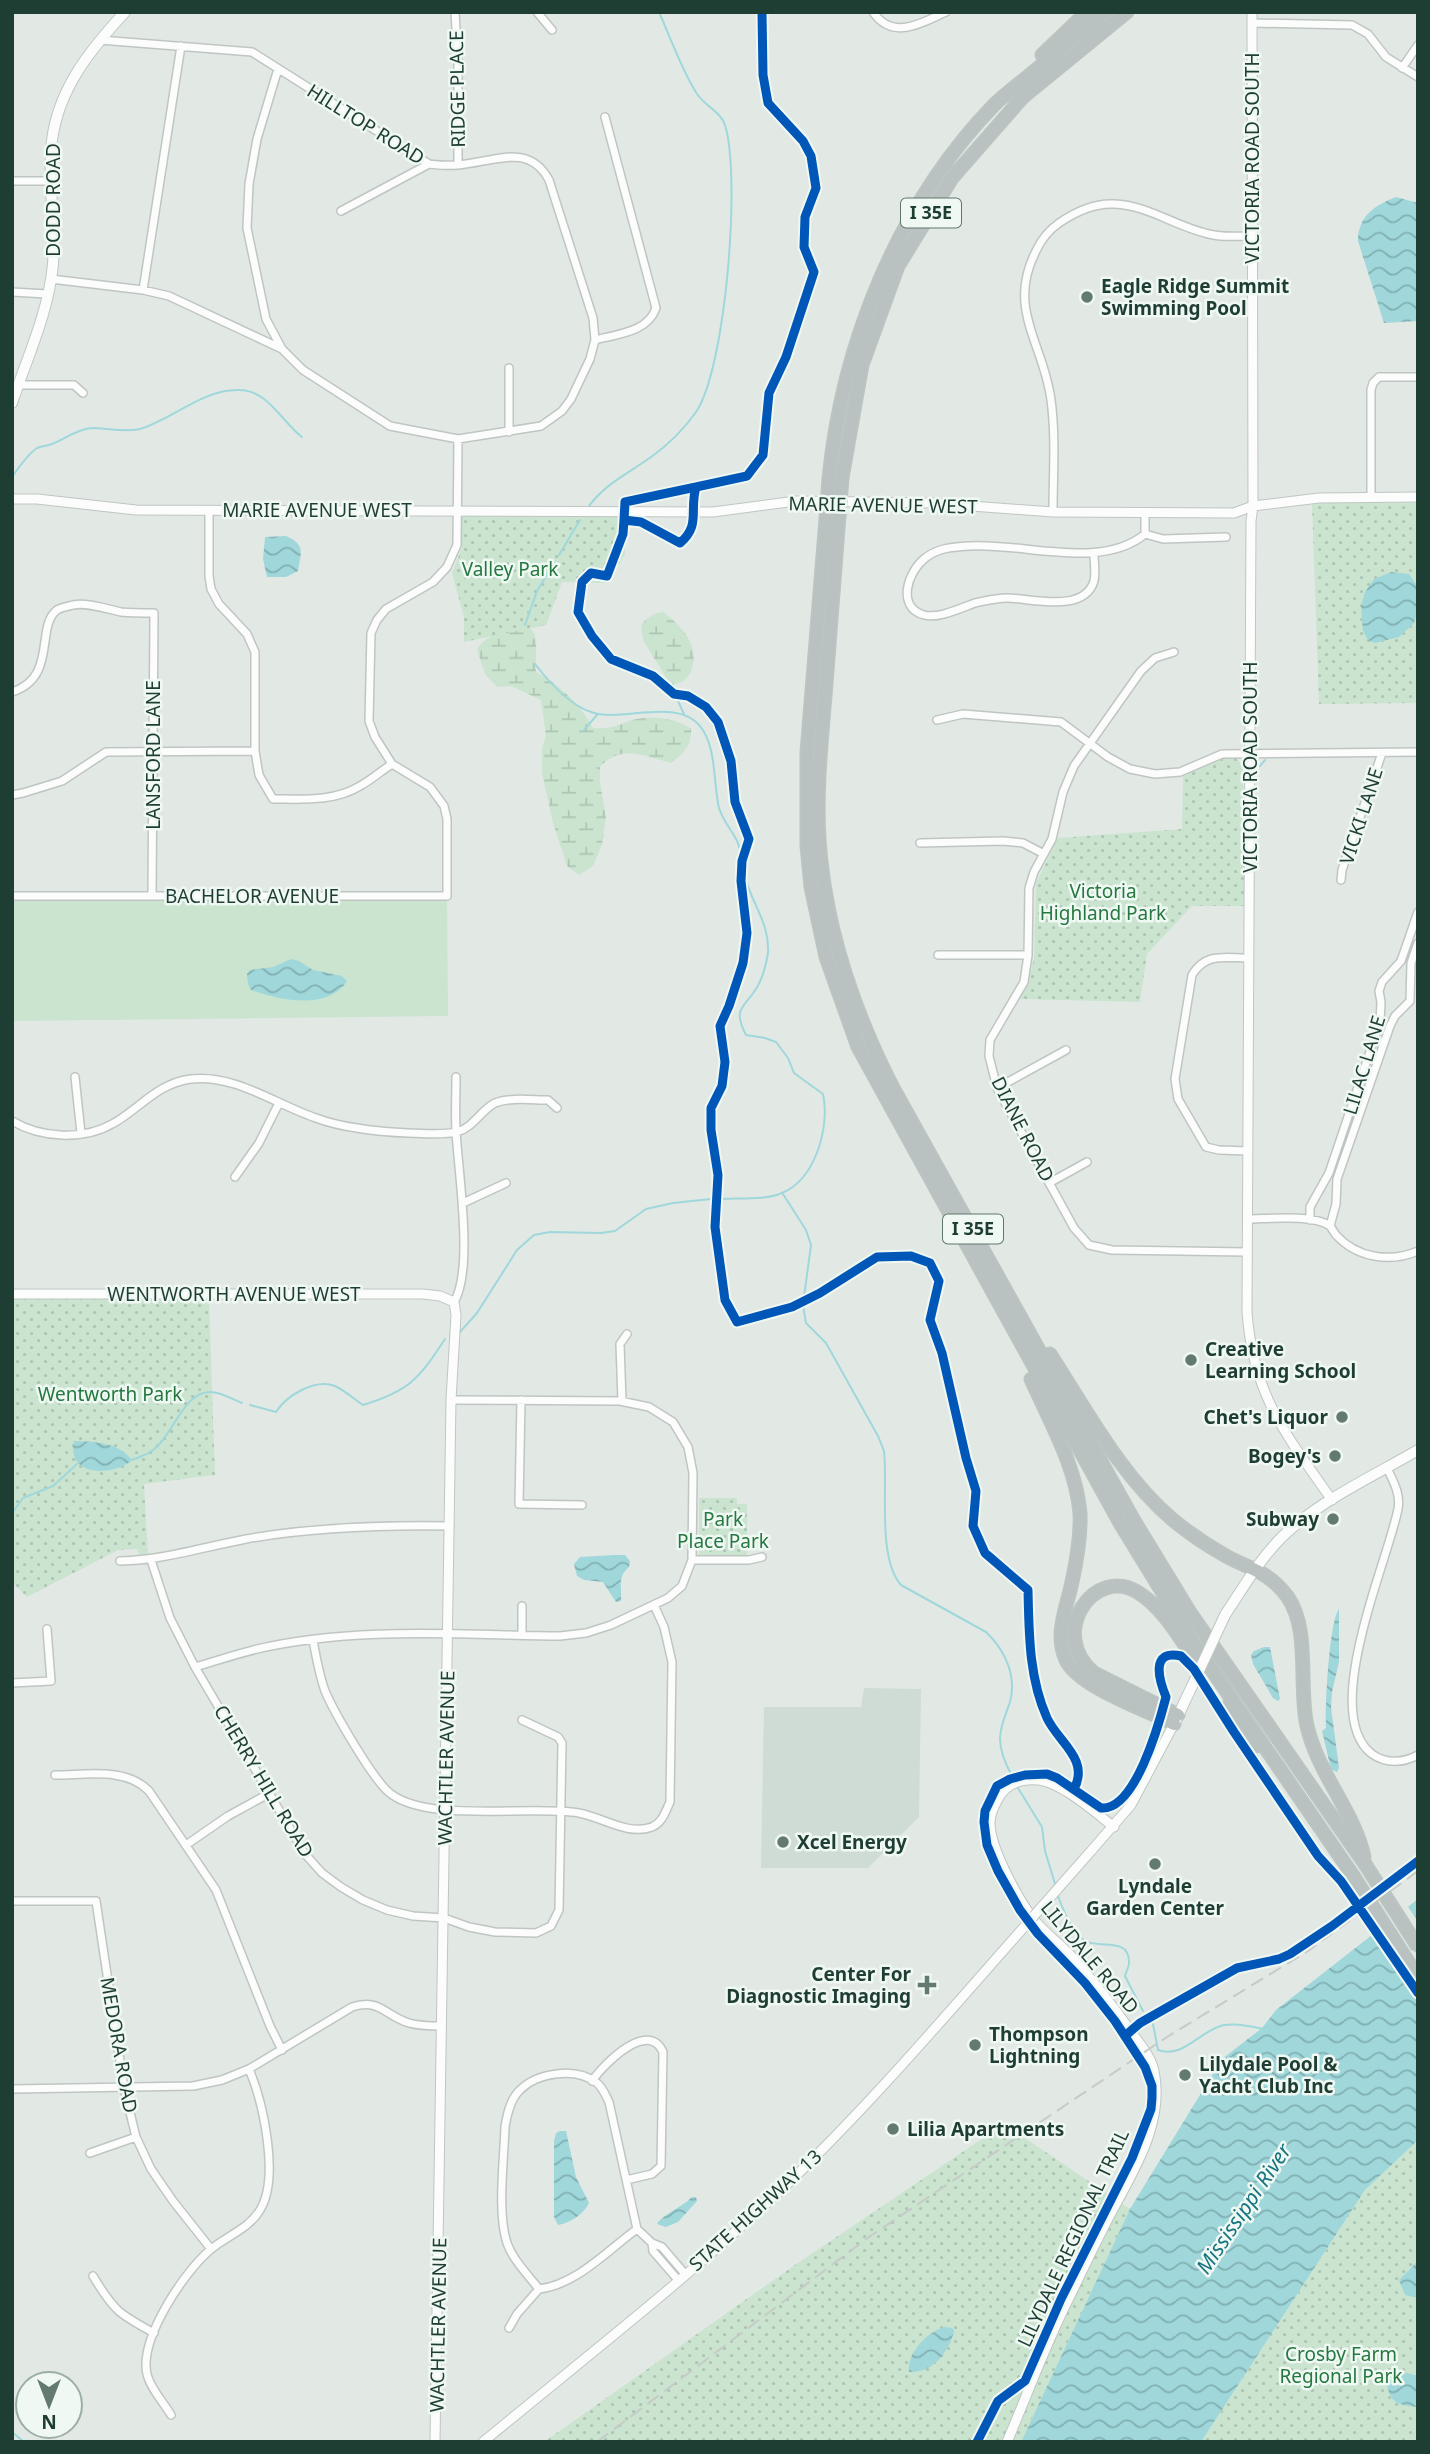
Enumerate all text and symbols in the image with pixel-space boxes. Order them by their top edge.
street label: RIDGE PLACE [443,30,471,148]
street label: VICTORIA ROAD SOUTH [1239,52,1265,264]
street label: HILLTOP ROAD [302,78,430,170]
street label: DODD ROAD [40,143,66,257]
road number: I 35E [901,198,961,228]
place label: Eagle Ridge Summit Swimming Pool [1101,273,1289,321]
marker: Eagle Ridge Summit Swimming Pool [1079,289,1095,305]
street label: MARIE AVENUE WEST [788,490,978,520]
street label: MARIE AVENUE WEST [222,497,412,523]
park label: Valley Park [462,556,558,582]
street label: VICTORIA ROAD SOUTH [1237,661,1263,873]
street label: LANSFORD LANE [140,680,166,830]
street label: VICKI LANE [1333,764,1389,868]
park label: Victoria Highland Park [1040,878,1166,926]
street label: BACHELOR AVENUE [165,883,339,909]
street label: LILAC LANE [1337,1012,1391,1118]
street label: DIANE ROAD [985,1072,1061,1186]
road number: I 35E [943,1214,1003,1244]
street label: WENTWORTH AVENUE WEST [107,1281,361,1307]
place label: Creative Learning School [1205,1336,1356,1384]
marker: Creative Learning School [1183,1352,1199,1368]
park label: Wentworth Park [38,1381,182,1407]
place label: Chet's Liquor [1203,1404,1328,1430]
marker: Chet's Liquor [1334,1409,1350,1425]
place label: Bogey's [1248,1443,1321,1469]
marker: Bogey's [1327,1448,1343,1464]
park label: Park Place Park [677,1506,769,1554]
place label: Subway [1246,1506,1319,1532]
marker: Subway [1325,1511,1341,1527]
street label: WACHTLER AVENUE [431,1670,461,1846]
street label: CHERRY HILL ROAD [208,1700,320,1862]
place label: Xcel Energy [797,1829,907,1855]
marker: Xcel Energy [775,1834,791,1850]
marker: Lyndale Garden Center [1147,1856,1163,1872]
place label: Lyndale Garden Center [1086,1873,1224,1921]
street label: LILYDALE ROAD [1035,1895,1145,2019]
place label: Center For Diagnostic Imaging [726,1961,912,2009]
street label: MEDORA ROAD [94,1975,144,2115]
marker: Center For Diagnostic Imaging [917,1975,937,1995]
place label: Thompson Lightning [989,2021,1088,2069]
marker: Thompson Lightning [967,2037,983,2053]
place label: Lilydale Pool & Yacht Club Inc [1199,2051,1338,2099]
marker: Lilydale Pool & Yacht Club Inc [1177,2067,1193,2083]
place label: Lilia Apartments [907,2116,1064,2142]
marker: Lilia Apartments [885,2121,901,2137]
street label: LILYDALE REGIONAL TRAIL [1011,2125,1135,2351]
water label: Mississippi River [1189,2136,1298,2279]
street label: STATE HIGHWAY 13 [683,2143,827,2277]
street label: WACHTLER AVENUE [423,2237,453,2413]
park label: Crosby Farm Regional Park [1279,2341,1403,2389]
north arrow [14,2370,84,2440]
text: N [41,2409,57,2435]

